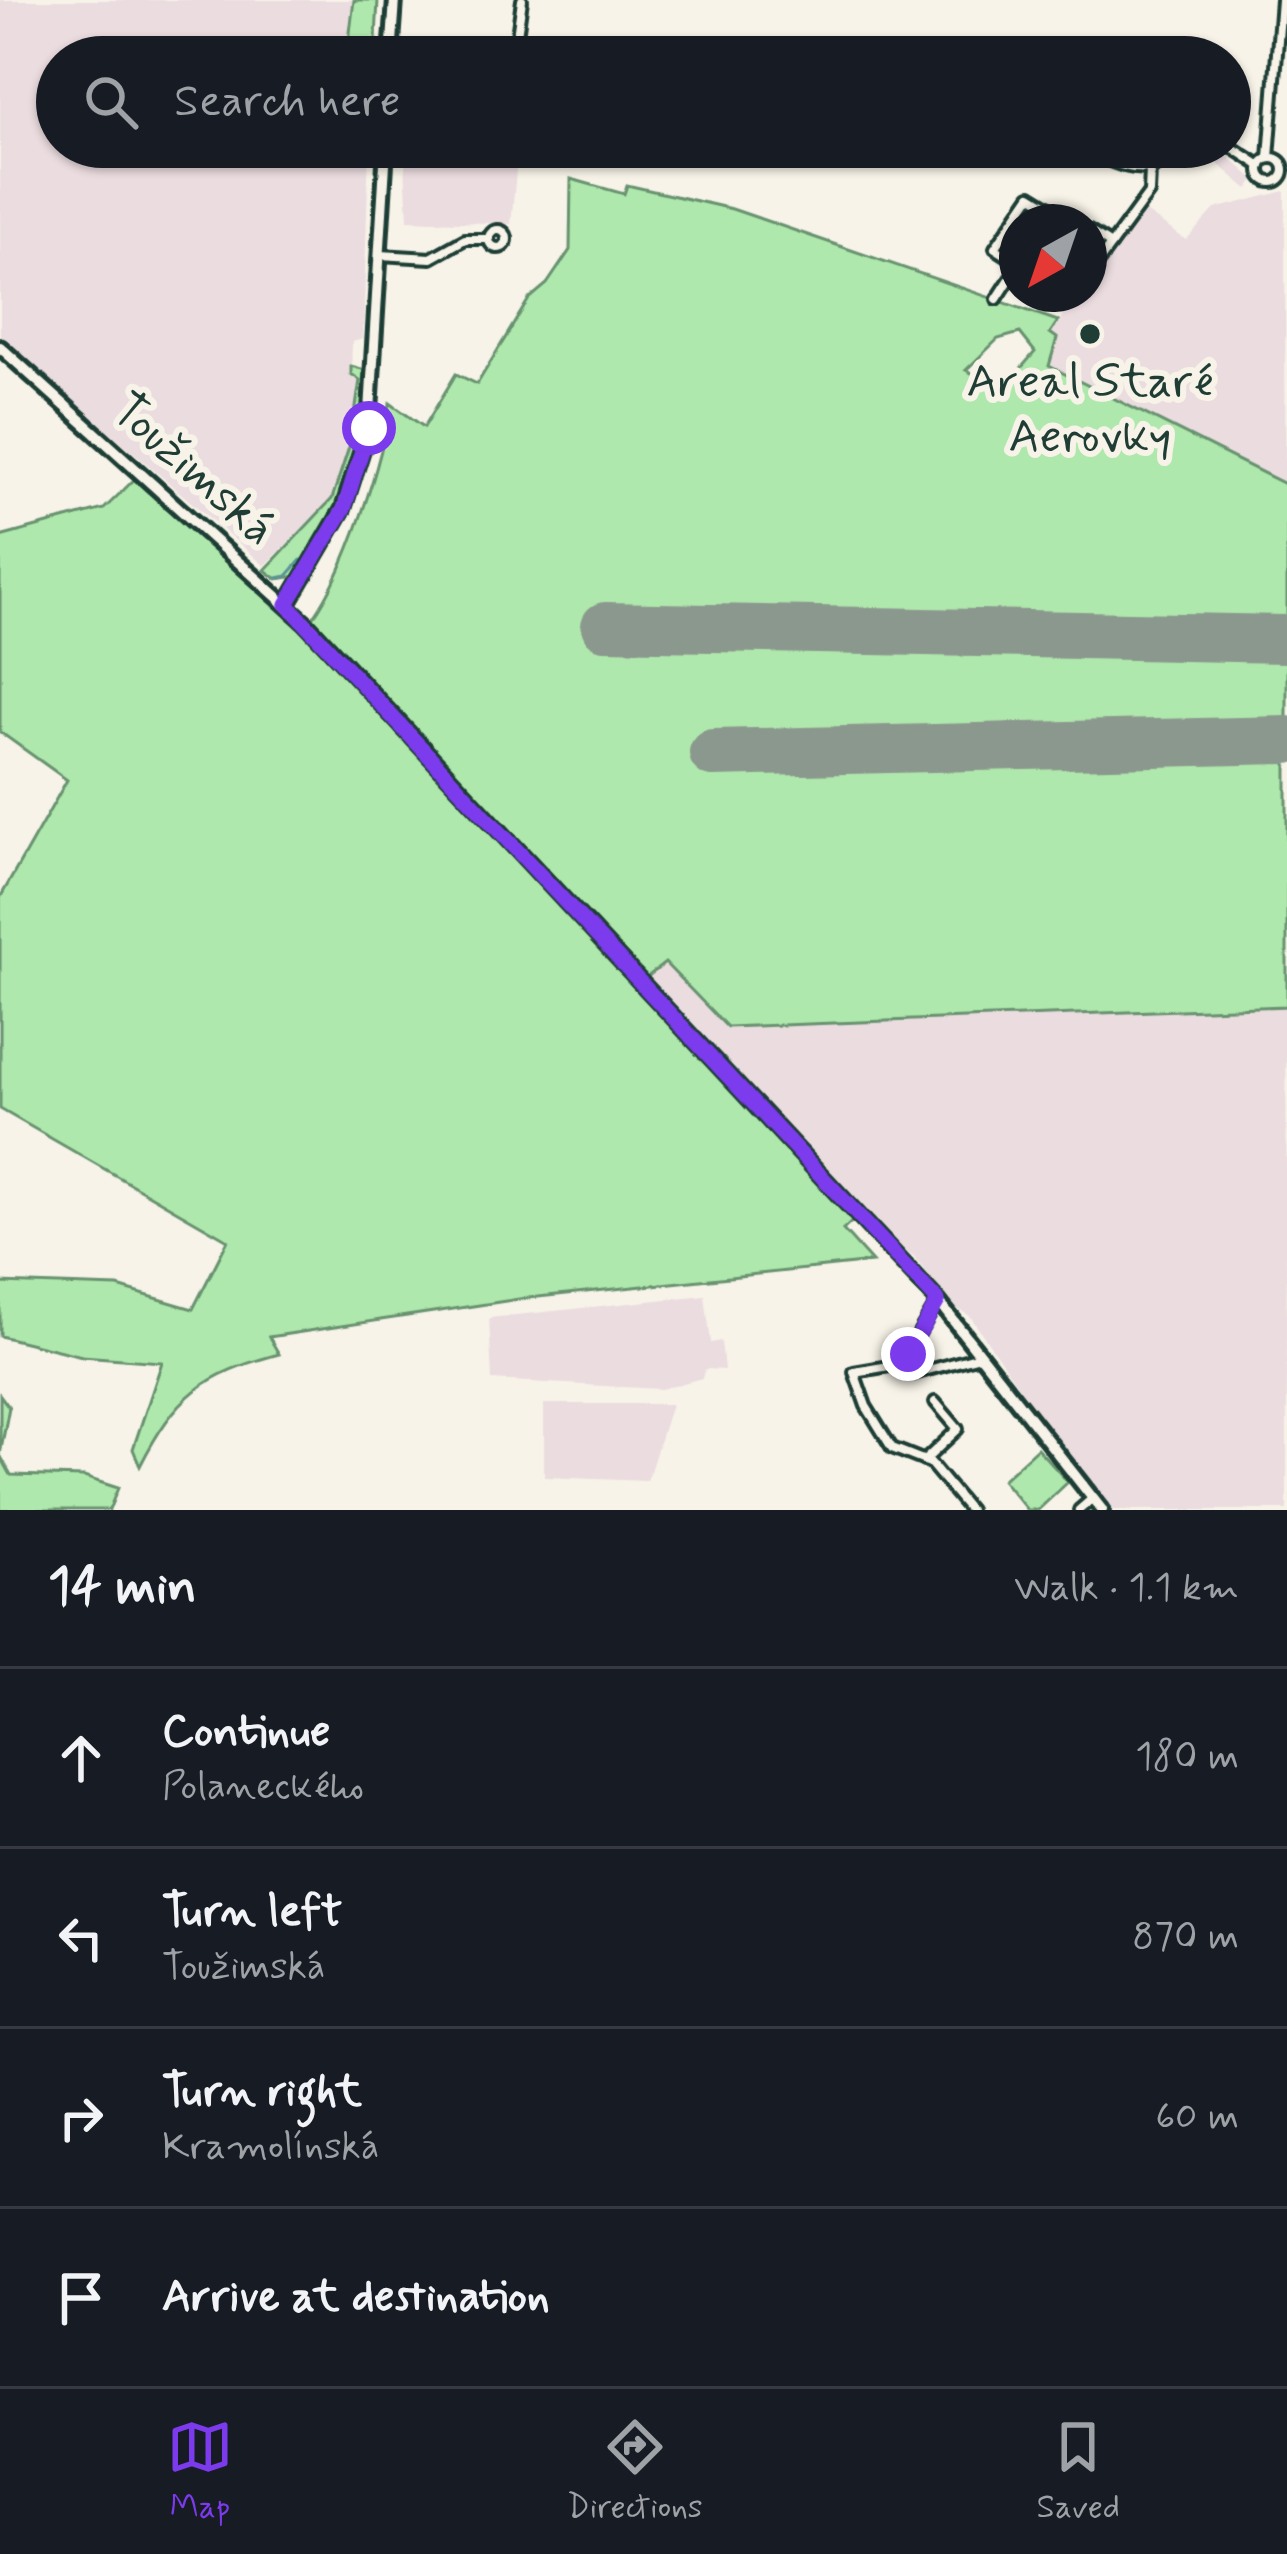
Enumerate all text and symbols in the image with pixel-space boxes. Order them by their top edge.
search box [36,36,1251,168]
icon: search [78,69,144,135]
text: Search here [174,73,401,132]
north arrow [999,204,1107,312]
marker: Areal Staré Aerovky [1077,321,1103,347]
place label: Areal Staré Aerovky [967,351,1213,469]
street label: Toužimská [97,379,289,561]
route start [342,401,396,455]
route end [881,1327,935,1381]
text: 14 min [48,1555,196,1621]
text: Walk · 1.1 km [1014,1563,1239,1614]
text: Continue [162,1703,330,1762]
icon: ahead [48,1725,114,1791]
text: 180 m [1135,1732,1239,1783]
text: Polaneckého [162,1762,364,1813]
text: Turn left [162,1883,342,1942]
icon: left [48,1905,114,1971]
text: 870 m [1132,1912,1239,1963]
text: Toužimská [162,1942,325,1993]
text: Turn right [162,2063,362,2122]
icon: right [48,2085,114,2151]
text: 60 m [1155,2092,1239,2143]
text: Kramolínská [162,2122,379,2173]
icon: arrive [48,2265,114,2331]
text: Arrive at destination [162,2268,550,2327]
tab: Map [167,2414,233,2530]
tab: Directions [567,2414,703,2530]
tab: Saved [1037,2414,1120,2530]

